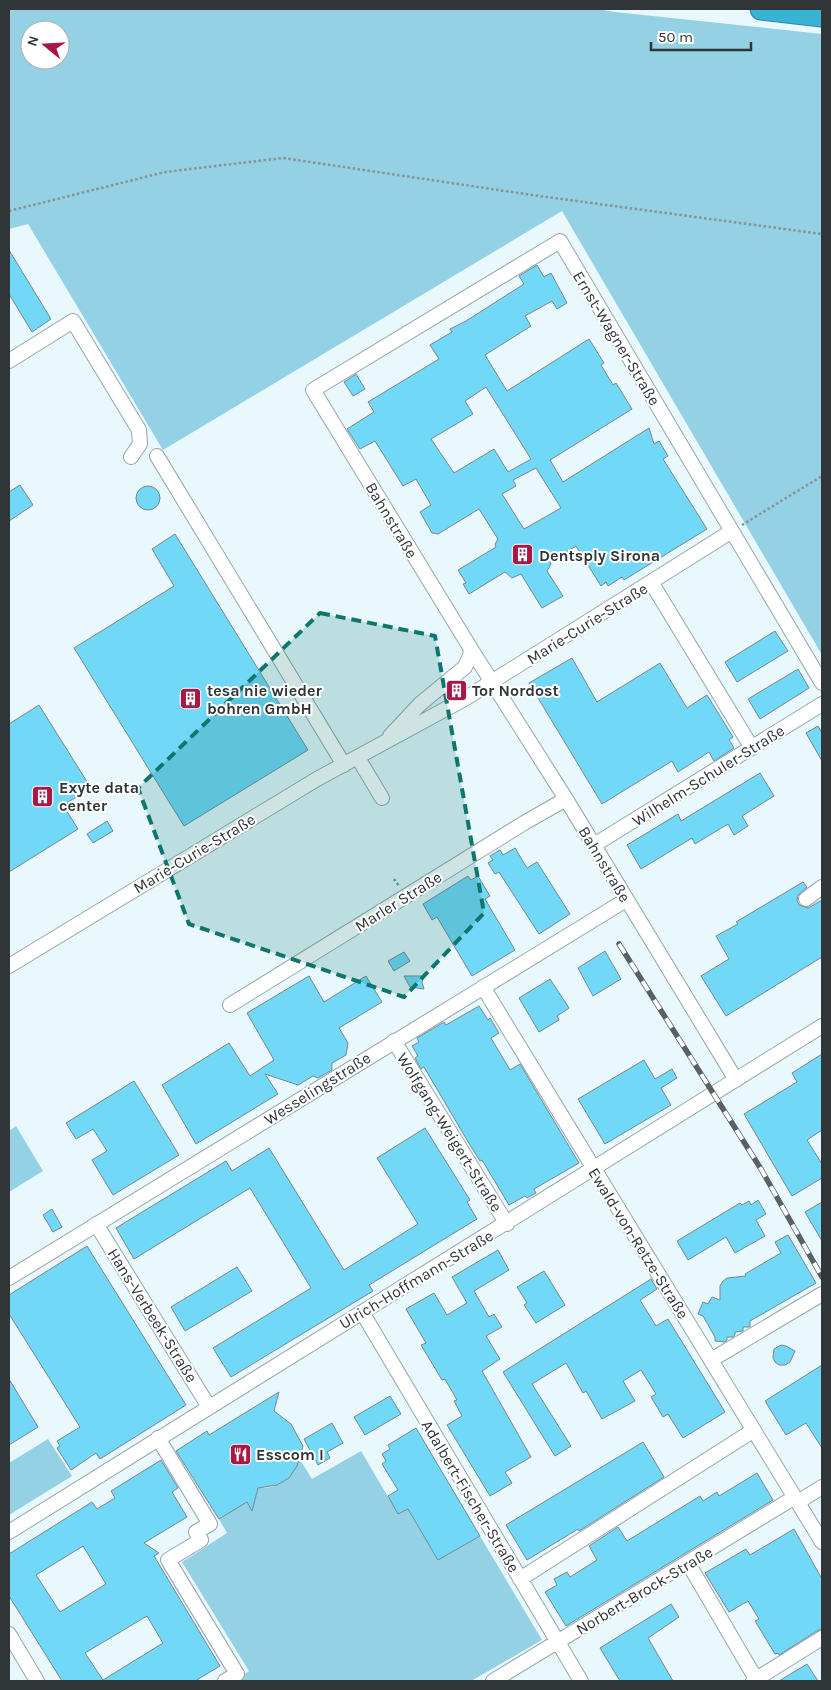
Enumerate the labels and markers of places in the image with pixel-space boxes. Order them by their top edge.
building icon: Dentsply Sirona [511,543,535,567]
place label: Dentsply Sirona [539,546,660,565]
building icon: Tor Nordost [444,678,468,702]
place label: tesa nie wieder bohren GmbH [207,681,323,718]
place label: Tor Nordost [472,681,559,700]
building icon: tesa nie wieder bohren GmbH [179,687,203,711]
place label: Exyte data center [59,778,139,815]
building icon: Exyte data center [31,784,55,808]
restaurant icon: Esscom I [228,1442,252,1466]
place label: Esscom I [256,1445,324,1464]

